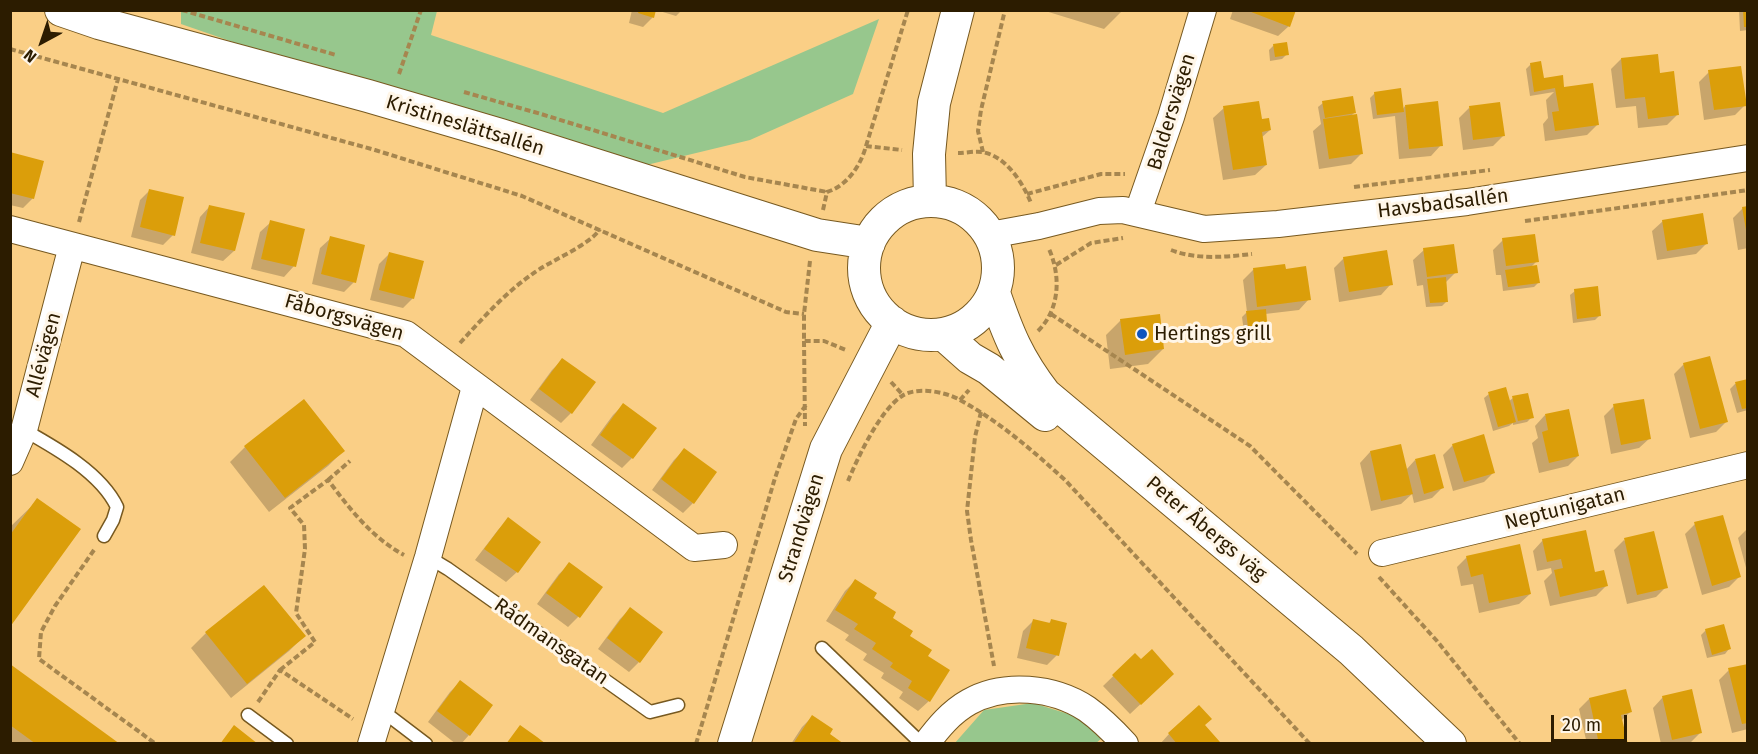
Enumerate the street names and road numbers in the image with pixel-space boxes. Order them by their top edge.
street label: Baldersvägen [1143,51,1201,173]
street label: Kristineslättsallén [383,90,547,162]
street label: Havsbadsallén [1376,184,1510,224]
street label: Fåborgsvägen [282,290,406,346]
street label: Allévägen [21,310,67,400]
street label: Strandvägen [774,471,830,585]
street label: Peter Åbergs väg [1141,472,1271,586]
street label: Neptunigatan [1502,482,1628,536]
street label: Rådmansgatan [489,594,613,690]

